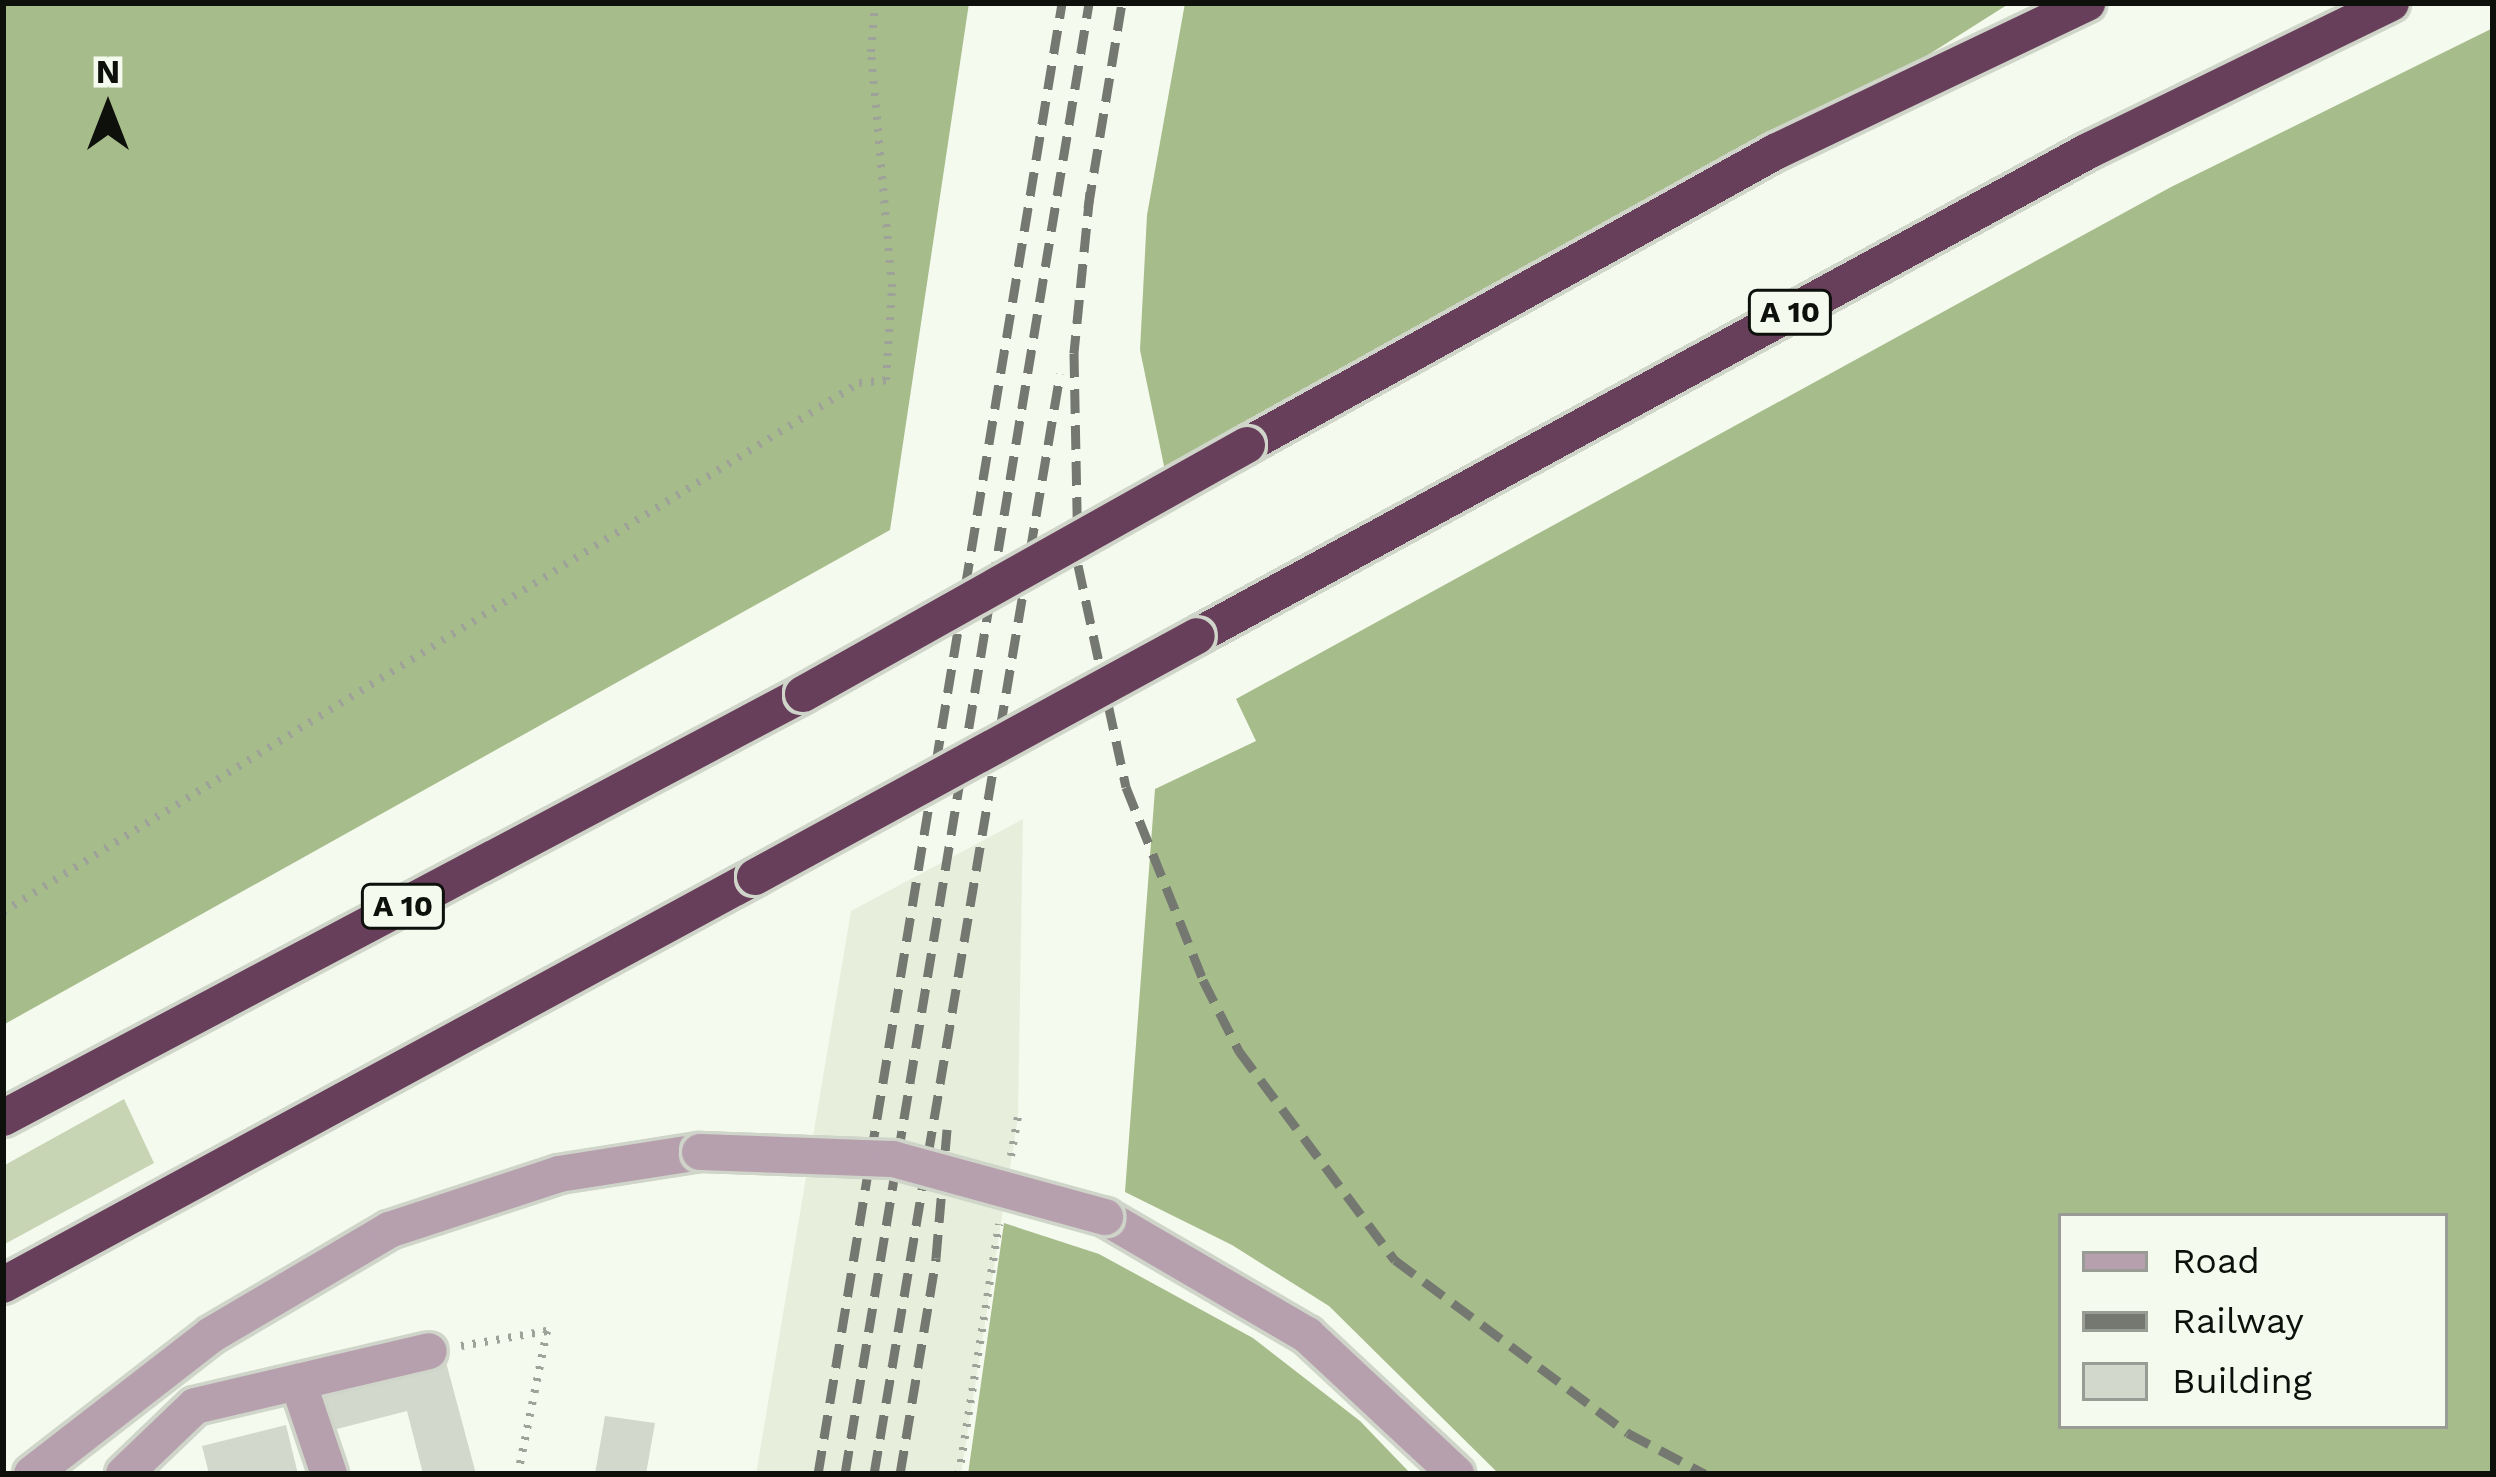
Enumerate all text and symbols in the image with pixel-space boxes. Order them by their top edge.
north arrow [48,48,168,168]
text: N [96,52,120,91]
road number: A 10 [1745,288,1835,336]
road number: A 10 [358,882,448,930]
legend [2058,1213,2448,1429]
text: Road [2172,1240,2260,1282]
text: Railway [2172,1300,2304,1342]
text: Building [2172,1360,2312,1402]

